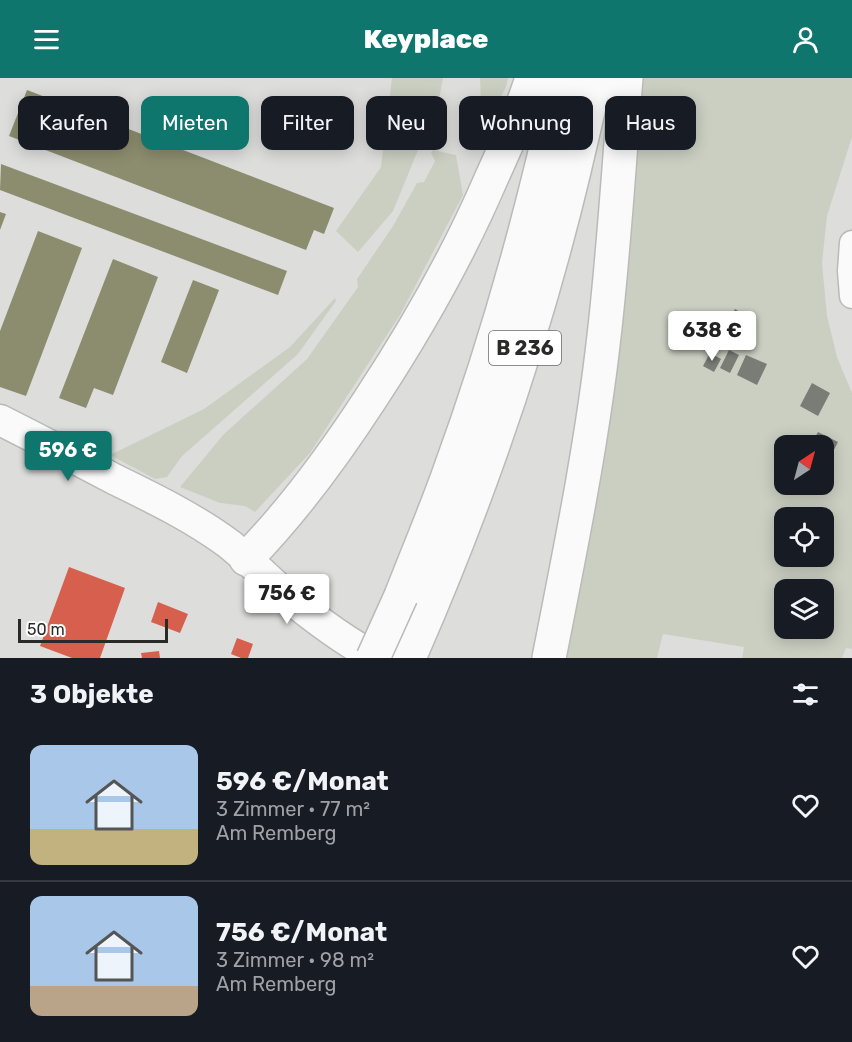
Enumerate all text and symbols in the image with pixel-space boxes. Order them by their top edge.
icon: menu [30,23,63,56]
text: Keyplace [363,23,489,55]
icon: person [789,23,822,56]
chip: Kaufen [18,96,129,150]
chip: Mieten [141,96,249,150]
chip: Filter [261,96,354,150]
chip: Neu [366,96,447,150]
chip: Wohnung [459,96,593,150]
chip: Haus [605,96,696,150]
pin: 638 € [670,311,754,362]
text: 638 € [682,318,742,342]
road number: B 236 [489,331,561,365]
pin: 596 € [26,431,110,482]
north arrow [774,435,834,495]
map controls [774,435,834,639]
text: 596 € [39,438,97,462]
button: locate [774,507,834,567]
pin: 756 € [245,574,329,625]
button: layers [774,579,834,639]
text: 756 € [258,581,316,605]
scale bar [18,616,168,644]
text: 50 m [27,620,65,639]
icon: filters [789,678,822,711]
text: 3 Objekte [30,679,154,710]
text: 596 €/Monat [216,766,389,797]
icon: home [78,769,150,841]
icon: heart [789,789,822,822]
text: 3 Zimmer · 77 m² [216,797,370,821]
text: Am Remberg [216,821,336,845]
text: 756 €/Monat [216,917,387,948]
icon: home [78,920,150,992]
icon: heart [789,940,822,973]
text: 3 Zimmer · 98 m² [216,948,374,972]
text: Am Remberg [216,972,336,996]

